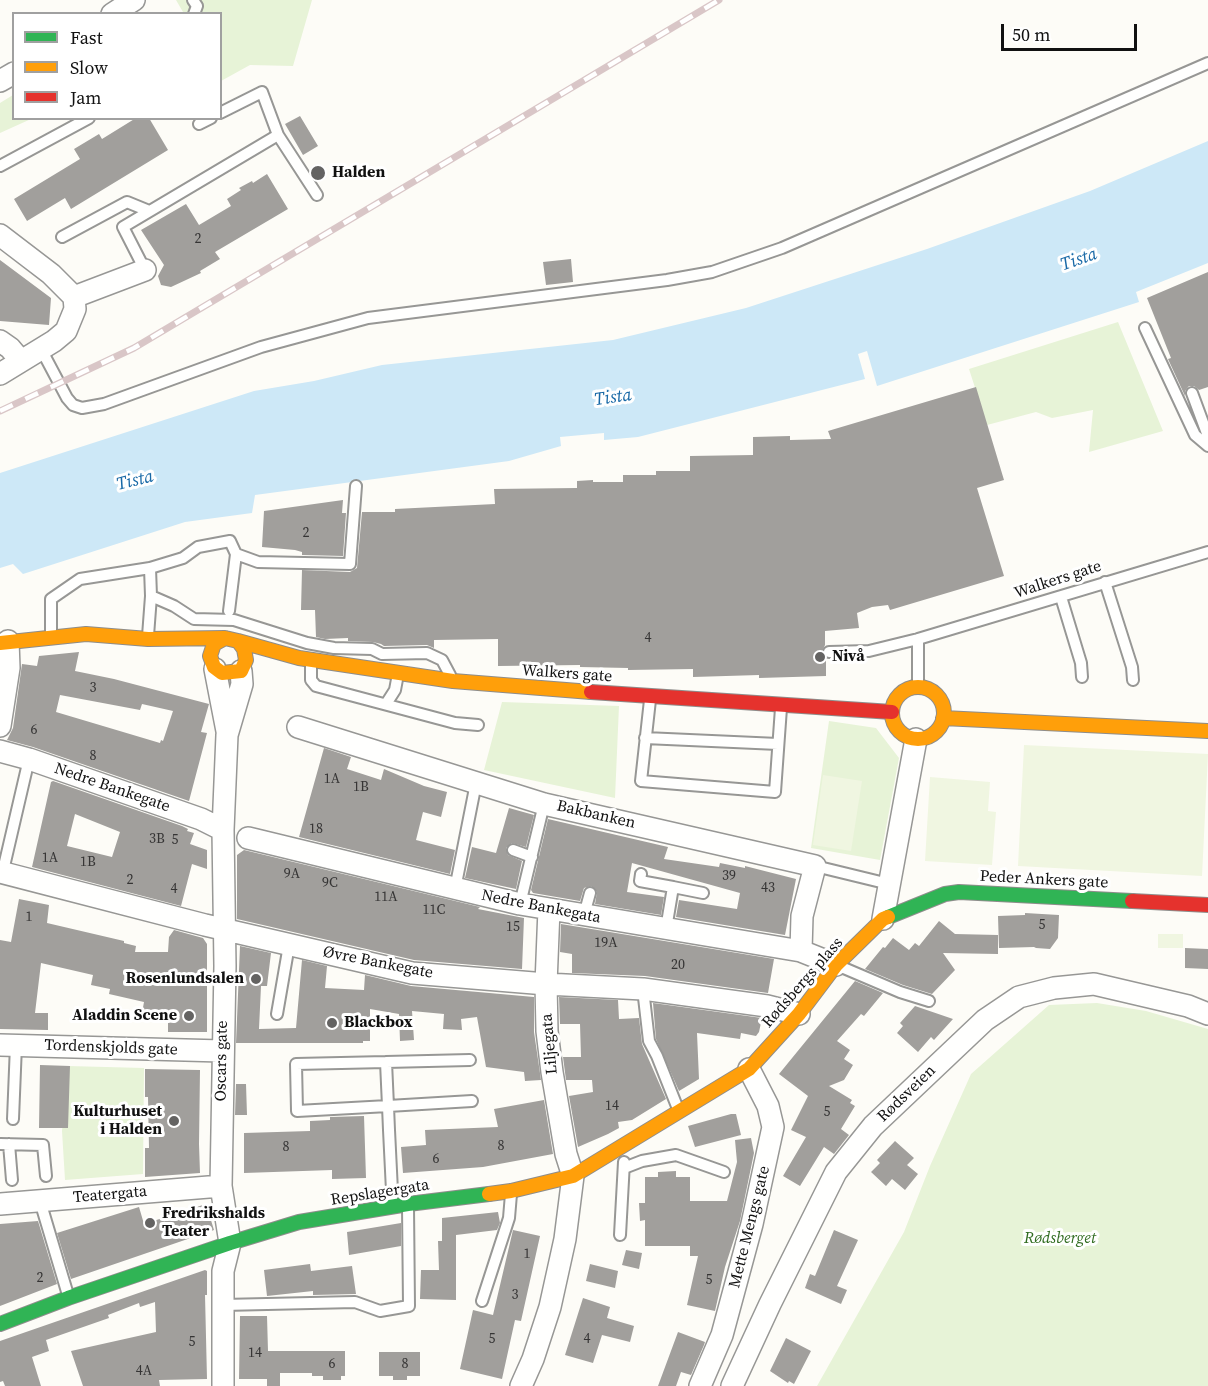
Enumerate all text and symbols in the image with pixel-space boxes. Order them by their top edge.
legend [12,12,222,120]
scale bar [1004,12,1140,50]
text: 50 m [1012,22,1050,47]
text: Fast [70,25,103,50]
text: Slow [70,55,108,80]
text: Jam [70,85,102,110]
place label: Halden [332,163,385,183]
marker: Halden [309,164,327,182]
house number: 2 [195,231,201,247]
water label: Tista [1058,244,1100,276]
water label: Tista [593,385,633,411]
water label: Tista [114,466,156,496]
house number: 2 [303,525,309,541]
street label: Walkers gate [1012,557,1104,603]
house number: 4 [645,630,651,646]
place label: Nivå [832,647,865,667]
marker: Nivå [813,650,827,664]
street label: Walkers gate [521,661,613,687]
house number: 3 [90,680,96,696]
house number: 6 [31,722,37,738]
house number: 8 [90,748,96,764]
street label: Nedre Bankegate [52,759,172,817]
house number: 1A [324,771,340,787]
house number: 1B [353,779,369,795]
street label: Bakbanken [555,797,637,833]
house number: 18 [309,821,323,837]
house number: 3B [149,831,165,847]
house number: 5 [172,832,178,848]
house number: 1A [42,850,58,866]
house number: 1B [80,854,96,870]
house number: 9A [284,866,300,882]
street label: Peder Ankers gate [979,867,1109,893]
house number: 39 [722,868,736,884]
house number: 2 [127,872,133,888]
house number: 9C [322,875,338,891]
house number: 43 [761,880,775,896]
house number: 4 [171,881,177,897]
street label: Nedre Bankegata [480,886,602,928]
house number: 11A [374,889,398,905]
house number: 11C [423,902,445,918]
house number: 1 [26,909,32,925]
house number: 5 [1039,917,1045,933]
house number: 15 [506,919,520,935]
street label: Rødsbergs plass [758,934,848,1032]
house number: 19A [594,935,618,951]
street label: Øvre Bankegate [321,943,435,983]
house number: 20 [671,957,685,973]
place label: Rosenlundsalen [126,969,244,989]
marker: Rosenlundsalen [249,972,263,986]
place label: Aladdin Scene [72,1006,177,1026]
marker: Aladdin Scene [182,1009,196,1023]
place label: Blackbox [344,1013,413,1033]
street label: Liljegata [538,1013,562,1075]
marker: Blackbox [325,1016,339,1030]
street label: Oscars gate [212,1020,232,1102]
street label: Tordenskjolds gate [44,1036,178,1060]
street label: Rødsveien [874,1062,940,1126]
house number: 14 [605,1098,619,1114]
place label: Kulturhuset i Halden [73,1102,162,1140]
house number: 5 [824,1104,830,1120]
marker: Kulturhuset i Halden [167,1114,181,1128]
house number: 8 [498,1138,504,1154]
house number: 8 [283,1139,289,1155]
house number: 6 [433,1151,439,1167]
street label: Mette Mengs gate [726,1164,774,1290]
street label: Repslagergata [329,1176,431,1210]
street label: Teatergata [72,1182,148,1208]
place label: Fredrikshalds Teater [162,1204,265,1242]
marker: Fredrikshalds Teater [143,1216,157,1230]
park label: Rødsberget [1024,1229,1096,1249]
house number: 1 [524,1246,530,1262]
house number: 2 [37,1270,43,1286]
house number: 5 [706,1272,712,1288]
house number: 3 [512,1287,518,1303]
house number: 5 [489,1331,495,1347]
house number: 4 [584,1331,590,1347]
house number: 5 [189,1334,195,1350]
house number: 14 [248,1345,262,1361]
house number: 6 [329,1356,335,1372]
house number: 8 [402,1356,408,1372]
house number: 4A [136,1363,152,1379]

